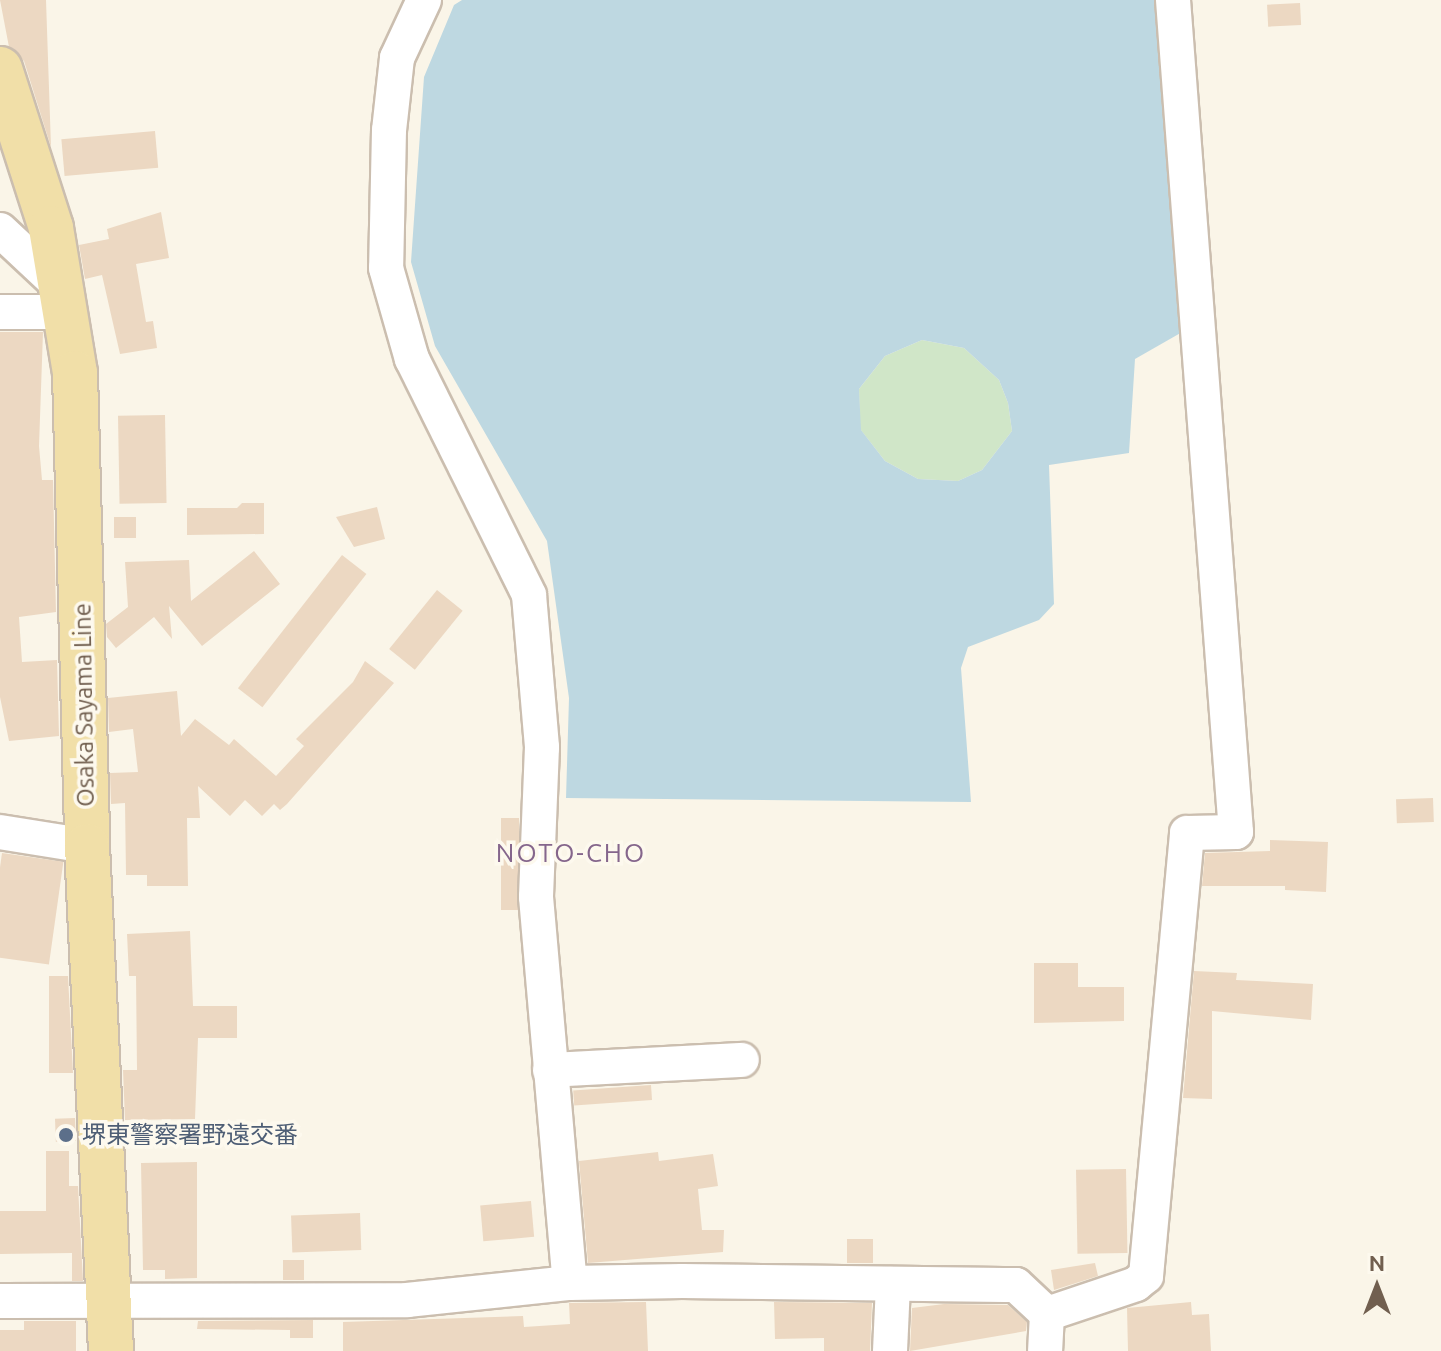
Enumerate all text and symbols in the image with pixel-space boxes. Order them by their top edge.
street label: Osaka Sayama Line [68,603,100,807]
district label: NOTO-CHO [496,837,646,869]
place label: 堺東警察署野遠交番 [82,1121,298,1149]
marker: 堺東警察署野遠交番 [57,1126,75,1144]
north arrow [1337,1247,1417,1327]
text: N [1369,1250,1385,1275]

